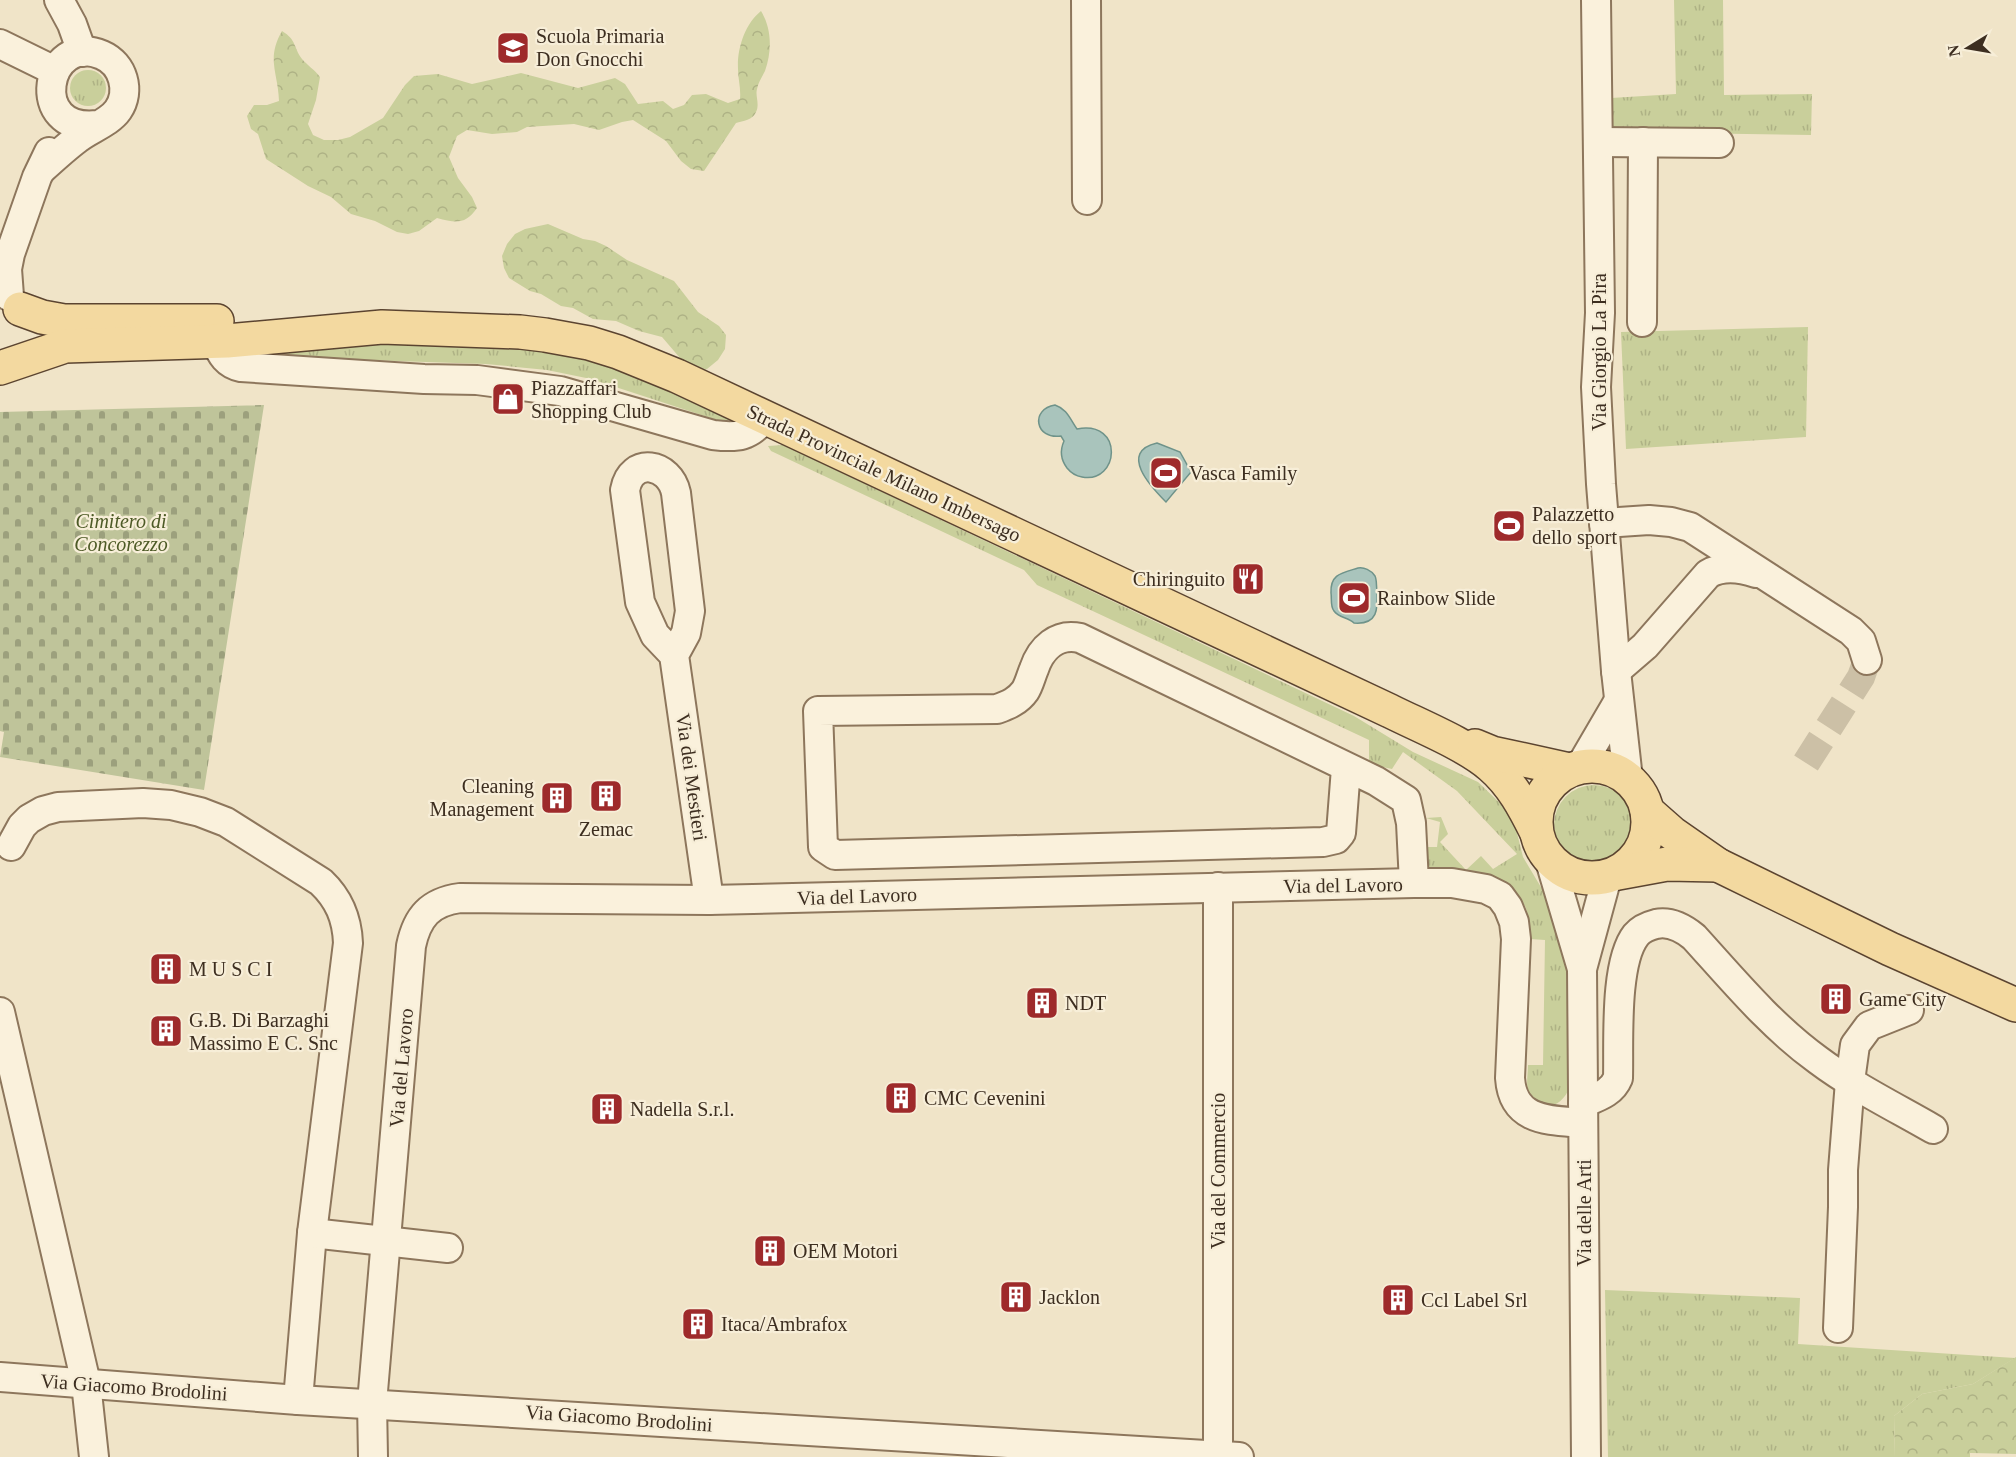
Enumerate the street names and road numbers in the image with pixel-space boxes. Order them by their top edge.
street label: Via Giorgio La Pira [1588,273,1611,431]
street label: Strada Provinciale Milano Imbersago [743,400,1024,547]
street label: Via dei Mestieri [672,712,712,843]
street label: Via del Lavoro [1283,873,1403,897]
street label: Via del Lavoro [797,883,917,909]
street label: Via del Lavoro [385,1007,417,1129]
street label: Via del Commercio [1207,1093,1229,1249]
street label: Via delle Arti [1573,1159,1595,1267]
street label: Via Giacomo Brodolini [40,1369,229,1405]
street label: Via Giacomo Brodolini [525,1400,714,1436]

